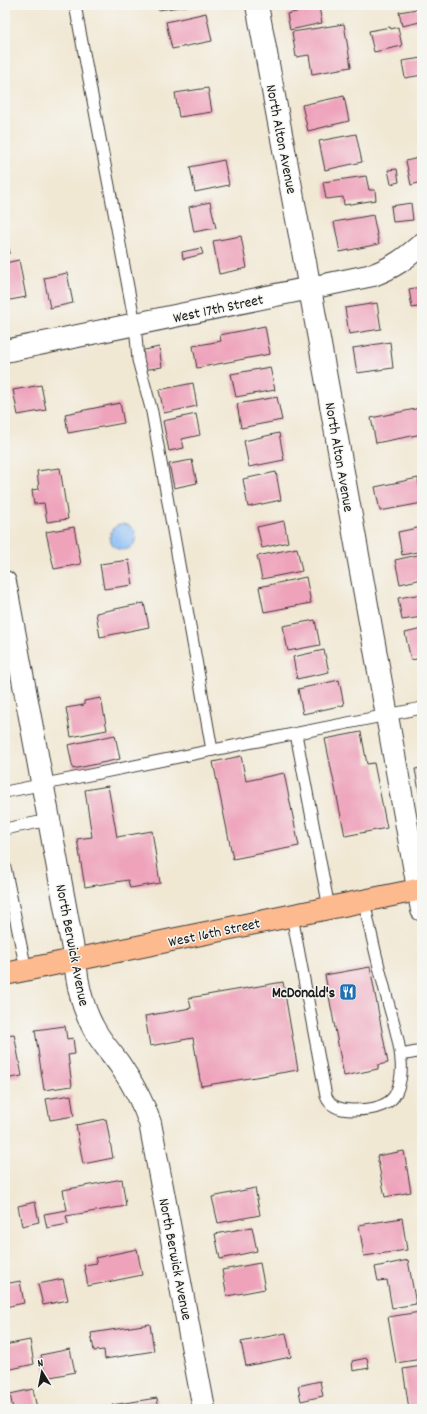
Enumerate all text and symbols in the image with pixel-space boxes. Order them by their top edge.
street label: North Alton Avenue [259,83,301,196]
street label: West 17th Street [171,290,266,330]
street label: North Alton Avenue [318,401,359,514]
street label: North Berwick Avenue [48,883,94,1009]
street label: West 16th Street [166,913,263,954]
restaurant icon: McDonald's [338,982,358,1002]
place label: McDonald's [272,983,335,1005]
street label: North Berwick Avenue [151,1197,197,1323]
north arrow [22,1352,62,1392]
text: N [37,1356,45,1372]

